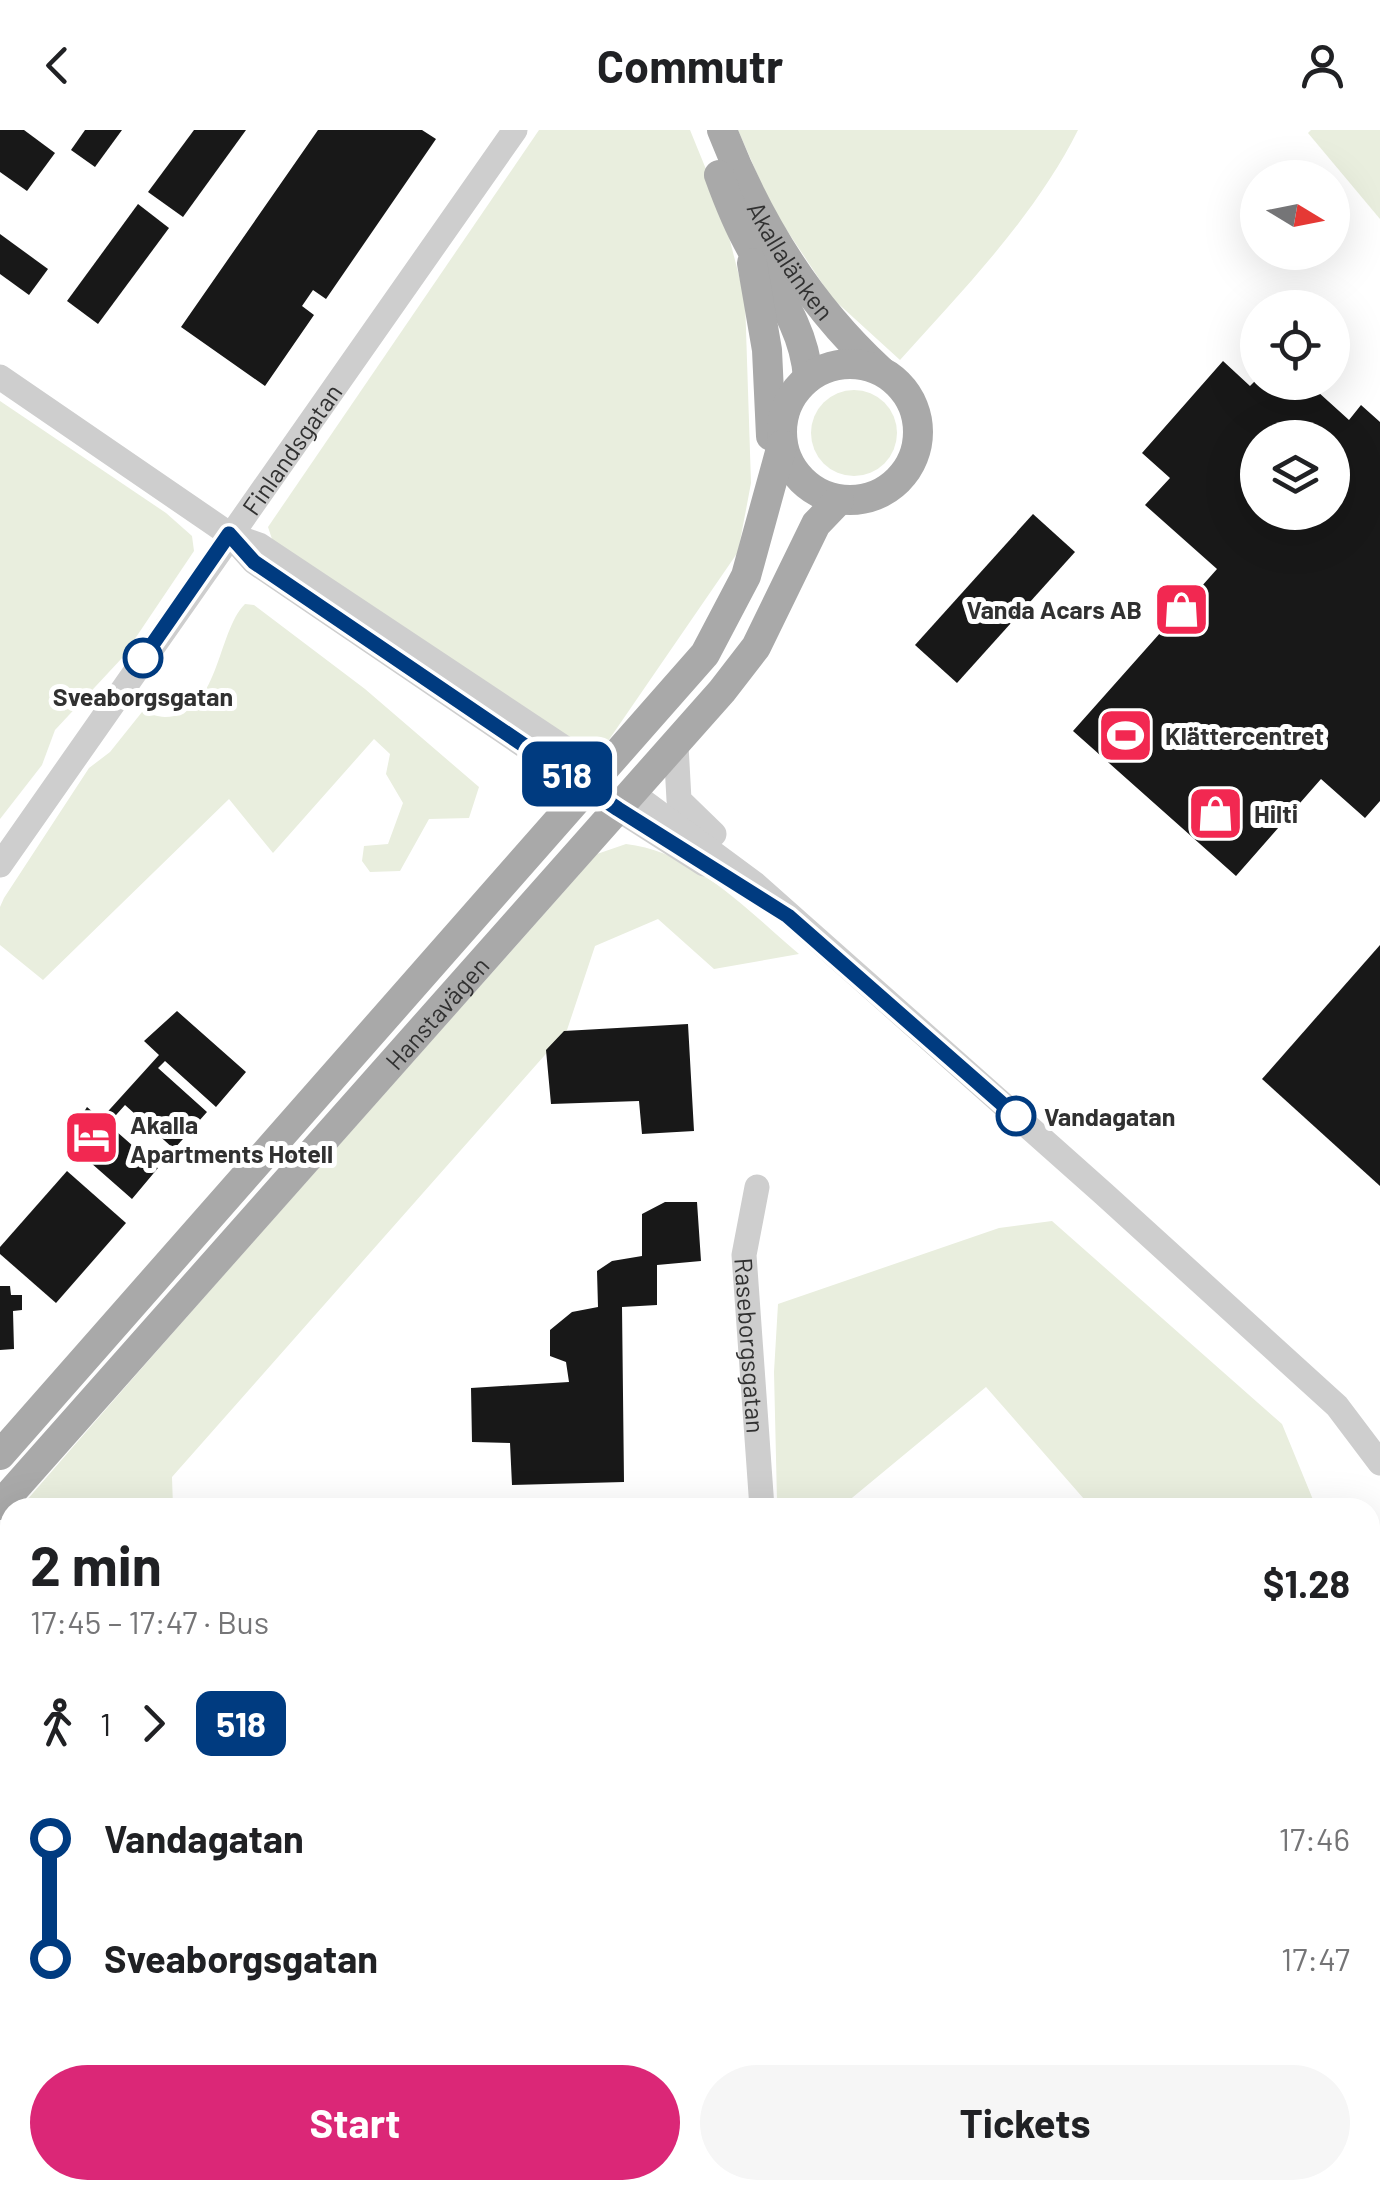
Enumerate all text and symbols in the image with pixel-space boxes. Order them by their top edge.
icon: back [30,38,85,93]
text: Commutr [597,38,783,92]
icon: person [1295,38,1350,93]
north arrow [1240,160,1350,270]
map controls [1240,160,1350,530]
street label: Akallalänken [742,196,841,326]
button: locate [1240,290,1350,400]
street label: Finlandsgatan [235,378,348,520]
button: layers [1240,420,1350,530]
shop icon: Vanda Acars AB [1151,579,1211,639]
place label: Vanda Acars AB [967,594,1142,624]
marker: Sveaborgsgatan [124,639,162,677]
place label: Sveaborgsgatan [53,681,233,711]
sports icon: Klättercentret [1096,705,1156,765]
place label: Klättercentret [1165,720,1324,750]
line badge: 518 [510,742,624,806]
text: 518 [542,753,592,795]
shop icon: Hilti [1185,783,1245,843]
place label: Hilti [1254,798,1298,828]
street label: Hanstavägen [379,950,495,1075]
marker: Vandagatan [997,1097,1035,1135]
place label: Vandagatan [1044,1101,1175,1131]
hotel icon: Akalla Apartments Hotell [61,1108,121,1168]
place label: Akalla Apartments Hotell [130,1109,333,1168]
street label: Raseborgsgatan [729,1257,772,1434]
text: 2 min [30,1531,162,1597]
text: $1.28 [1263,1560,1350,1606]
text: 17:45 – 17:47 · Bus [30,1602,269,1640]
icon: walk [30,1696,85,1751]
icon: forward [126,1696,181,1751]
text: 518 [216,1702,266,1744]
text: 1 [100,1704,111,1742]
text: Vandagatan [104,1815,304,1861]
text: 17:46 [1279,1819,1350,1857]
text: Sveaborgsgatan [104,1935,378,1981]
text: 17:47 [1281,1939,1350,1977]
button: Start [30,2065,680,2180]
button: Tickets [700,2065,1350,2180]

